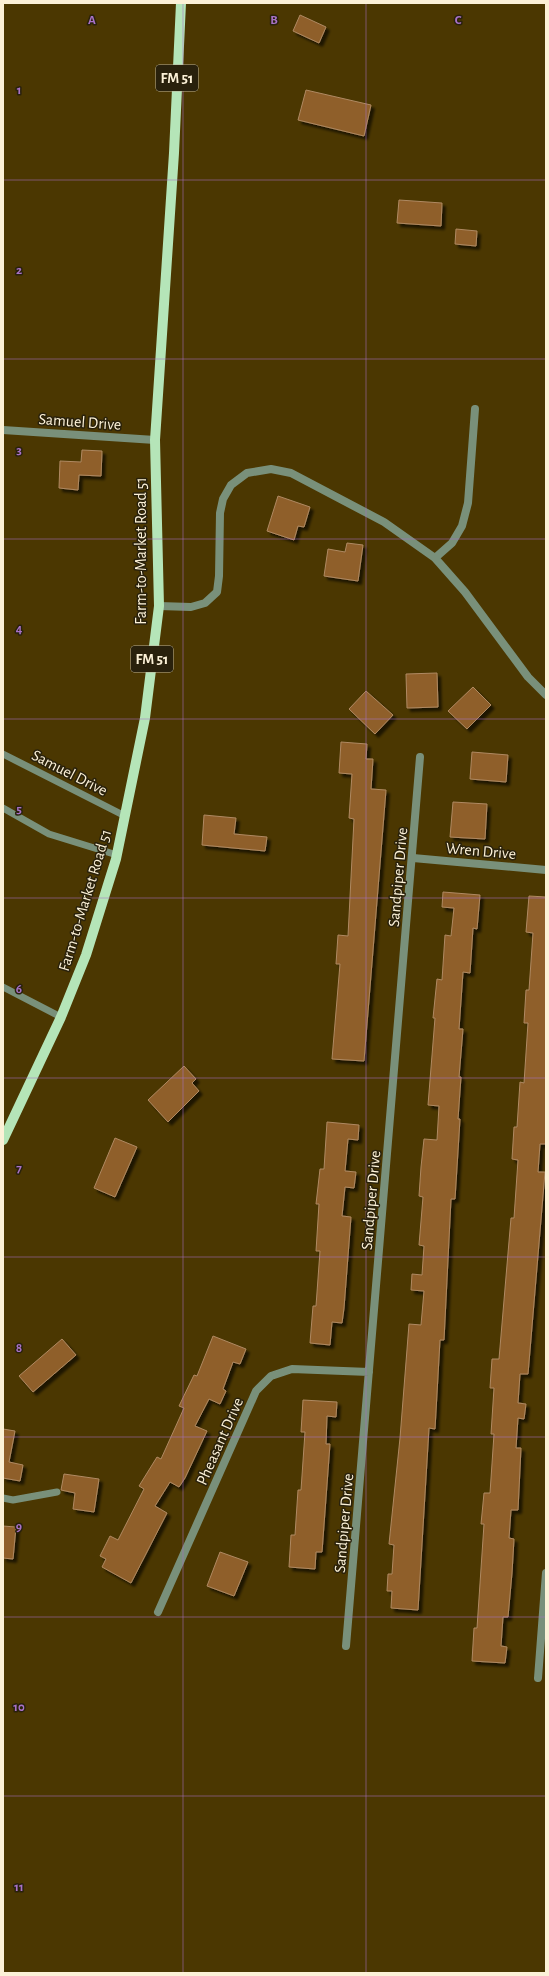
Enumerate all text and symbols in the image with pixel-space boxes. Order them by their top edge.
text: A [88,14,96,27]
text: B [270,14,278,27]
text: C [455,14,462,27]
road number: FM 51 [156,65,198,91]
text: 1 [17,84,21,97]
text: 2 [16,264,22,277]
street label: Samuel Drive [38,411,122,433]
text: 3 [16,444,22,457]
street label: Farm-to-Market Road 51 [133,477,149,625]
text: 4 [16,623,23,636]
road number: FM 51 [131,646,173,672]
street label: Samuel Drive [29,747,110,799]
text: 5 [16,803,22,816]
street label: Farm-to-Market Road 51 [56,827,114,973]
street label: Sandpiper Drive [386,827,410,927]
street label: Wren Drive [445,840,517,862]
text: 6 [16,983,22,996]
street label: Sandpiper Drive [359,1150,383,1250]
text: 7 [16,1162,22,1175]
text: 8 [16,1342,22,1355]
street label: Pheasant Drive [194,1395,246,1488]
street label: Sandpiper Drive [332,1473,356,1573]
text: 9 [16,1521,22,1534]
text: 10 [13,1701,25,1714]
text: 11 [14,1881,24,1894]

